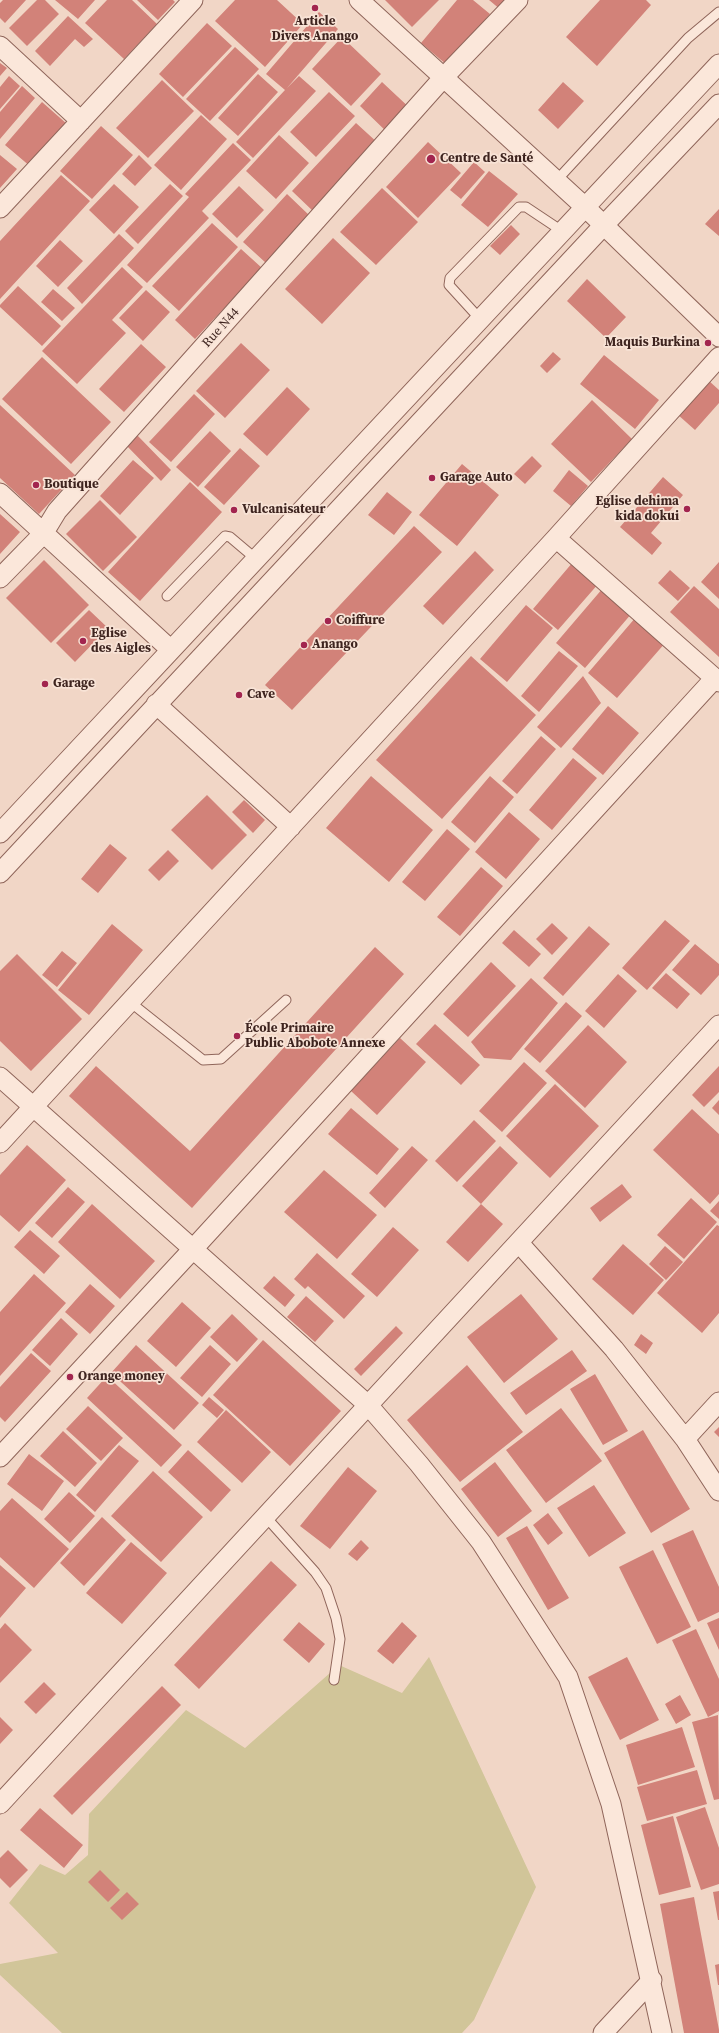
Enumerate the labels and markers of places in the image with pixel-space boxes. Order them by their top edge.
marker: Article Divers Anango [310,3,320,13]
place label: Article Divers Anango [272,14,358,45]
place label: Centre de Santé [440,151,533,167]
marker: Centre de Santé [425,153,437,165]
place label: Maquis Burkina [605,335,700,351]
marker: Maquis Burkina [703,338,713,348]
place label: Garage Auto [440,470,513,486]
marker: Garage Auto [427,473,437,483]
place label: Boutique [44,477,99,493]
marker: Boutique [31,480,41,490]
place label: Eglise dehima kida dokui [596,494,679,525]
place label: Vulcanisateur [242,502,325,518]
marker: Eglise dehima kida dokui [682,504,692,514]
marker: Vulcanisateur [229,505,239,515]
place label: Coiffure [336,613,385,629]
marker: Coiffure [323,616,333,626]
place label: Eglise des Aigles [91,626,151,657]
marker: Eglise des Aigles [78,636,88,646]
place label: Anango [312,637,358,653]
marker: Anango [299,640,309,650]
place label: Garage [53,676,95,692]
marker: Garage [40,679,50,689]
place label: Cave [247,687,275,703]
marker: Cave [234,690,244,700]
place label: École Primaire Public Abobote Annexe [245,1021,385,1052]
marker: École Primaire Public Abobote Annexe [232,1031,242,1041]
place label: Orange money [78,1369,165,1385]
marker: Orange money [65,1372,75,1382]

